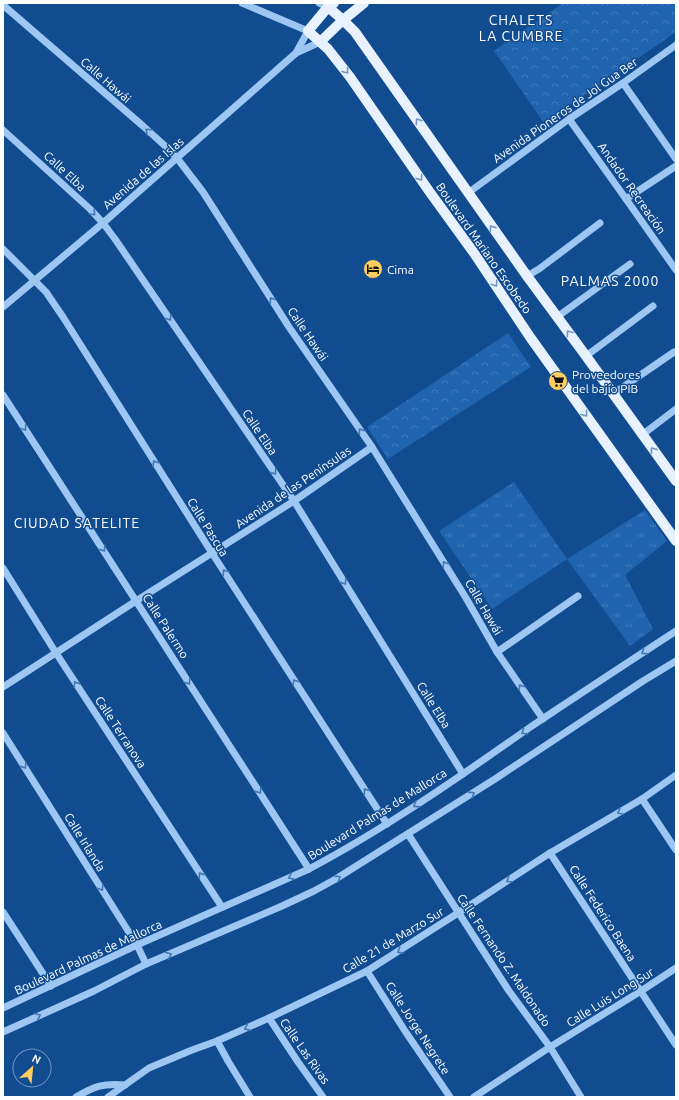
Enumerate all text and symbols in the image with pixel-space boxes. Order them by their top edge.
district label: CHALETS LA CUMBRE [479,12,563,44]
street label: Calle Hawái [78,55,134,105]
street label: Avenida Pioneros de Jol Gua Ber [490,55,640,165]
one-way arrow [341,67,348,74]
one-way arrow [416,119,423,126]
one-way arrow [146,129,153,136]
street label: Avenida de las Islas [100,135,186,211]
street label: Andador Recreación [596,140,668,236]
street label: Calle Elba [41,148,89,194]
one-way arrow [415,174,423,181]
street label: Boulevard Mariano Escobedo [434,180,534,316]
one-way arrow [89,208,96,216]
one-way arrow [489,225,497,232]
hotel icon: Cima [362,258,384,280]
place label: Cima [387,263,414,276]
district label: PALMAS 2000 [561,273,659,289]
one-way arrow [490,280,497,287]
one-way arrow [269,298,276,305]
street label: Calle Hawái [285,305,331,363]
one-way arrow [164,314,171,321]
one-way arrow [566,330,574,337]
place label: Proveedores del bajío PIB [572,368,640,395]
supermarket icon: Proveedores del bajío PIB [547,370,569,392]
street label: Calle Elba [240,407,280,457]
one-way arrow [580,409,587,416]
one-way arrow [19,424,27,431]
one-way arrow [358,428,366,435]
street label: Avenida de las Penínsulas [233,444,353,530]
one-way arrow [650,447,658,454]
one-way arrow [152,460,160,467]
one-way arrow [269,468,277,475]
street label: Calle Pascua [185,495,231,559]
district label: CIUDAD SATELITE [14,515,140,531]
one-way arrow [98,545,105,552]
one-way arrow [443,561,450,568]
one-way arrow [222,570,229,577]
street label: Calle Hawái [463,577,505,637]
one-way arrow [339,578,347,585]
street label: Calle Palermo [140,591,192,661]
one-way arrow [641,647,648,654]
one-way arrow [184,678,191,685]
one-way arrow [292,679,300,686]
street label: Calle Elba [415,679,453,731]
one-way arrow [73,681,81,688]
one-way arrow [518,684,526,691]
street label: Calle Terranova [93,694,149,770]
one-way arrow [521,727,528,734]
one-way arrow [19,762,27,769]
street label: Boulevard Palmas de Mallorca [305,766,449,862]
one-way arrow [254,787,262,794]
one-way arrow [363,788,370,795]
one-way arrow [468,791,475,798]
one-way arrow [413,800,420,808]
one-way arrow [617,807,624,814]
street label: Calle Irlanda [62,810,108,874]
street label: Calle Federico Baena [567,863,639,963]
one-way arrow [198,872,206,879]
one-way arrow [288,872,296,880]
one-way arrow [334,875,341,882]
one-way arrow [506,875,513,883]
one-way arrow [96,884,104,891]
street label: Calle Fernando Z. Maldonado [455,891,553,1029]
street label: Calle 21 de Marzo Sur [340,904,446,975]
street label: Boulevard Palmas de Mallorca [12,917,164,997]
one-way arrow [397,946,404,953]
one-way arrow [165,951,172,959]
street label: Calle Luis Long Sur [564,965,656,1029]
street label: Calle Jorge Negrete [383,979,453,1077]
one-way arrow [34,1013,42,1021]
street label: Calle Las Rivas [278,1016,332,1086]
one-way arrow [243,1023,251,1031]
north arrow [12,1048,52,1088]
text: N [30,1052,43,1066]

